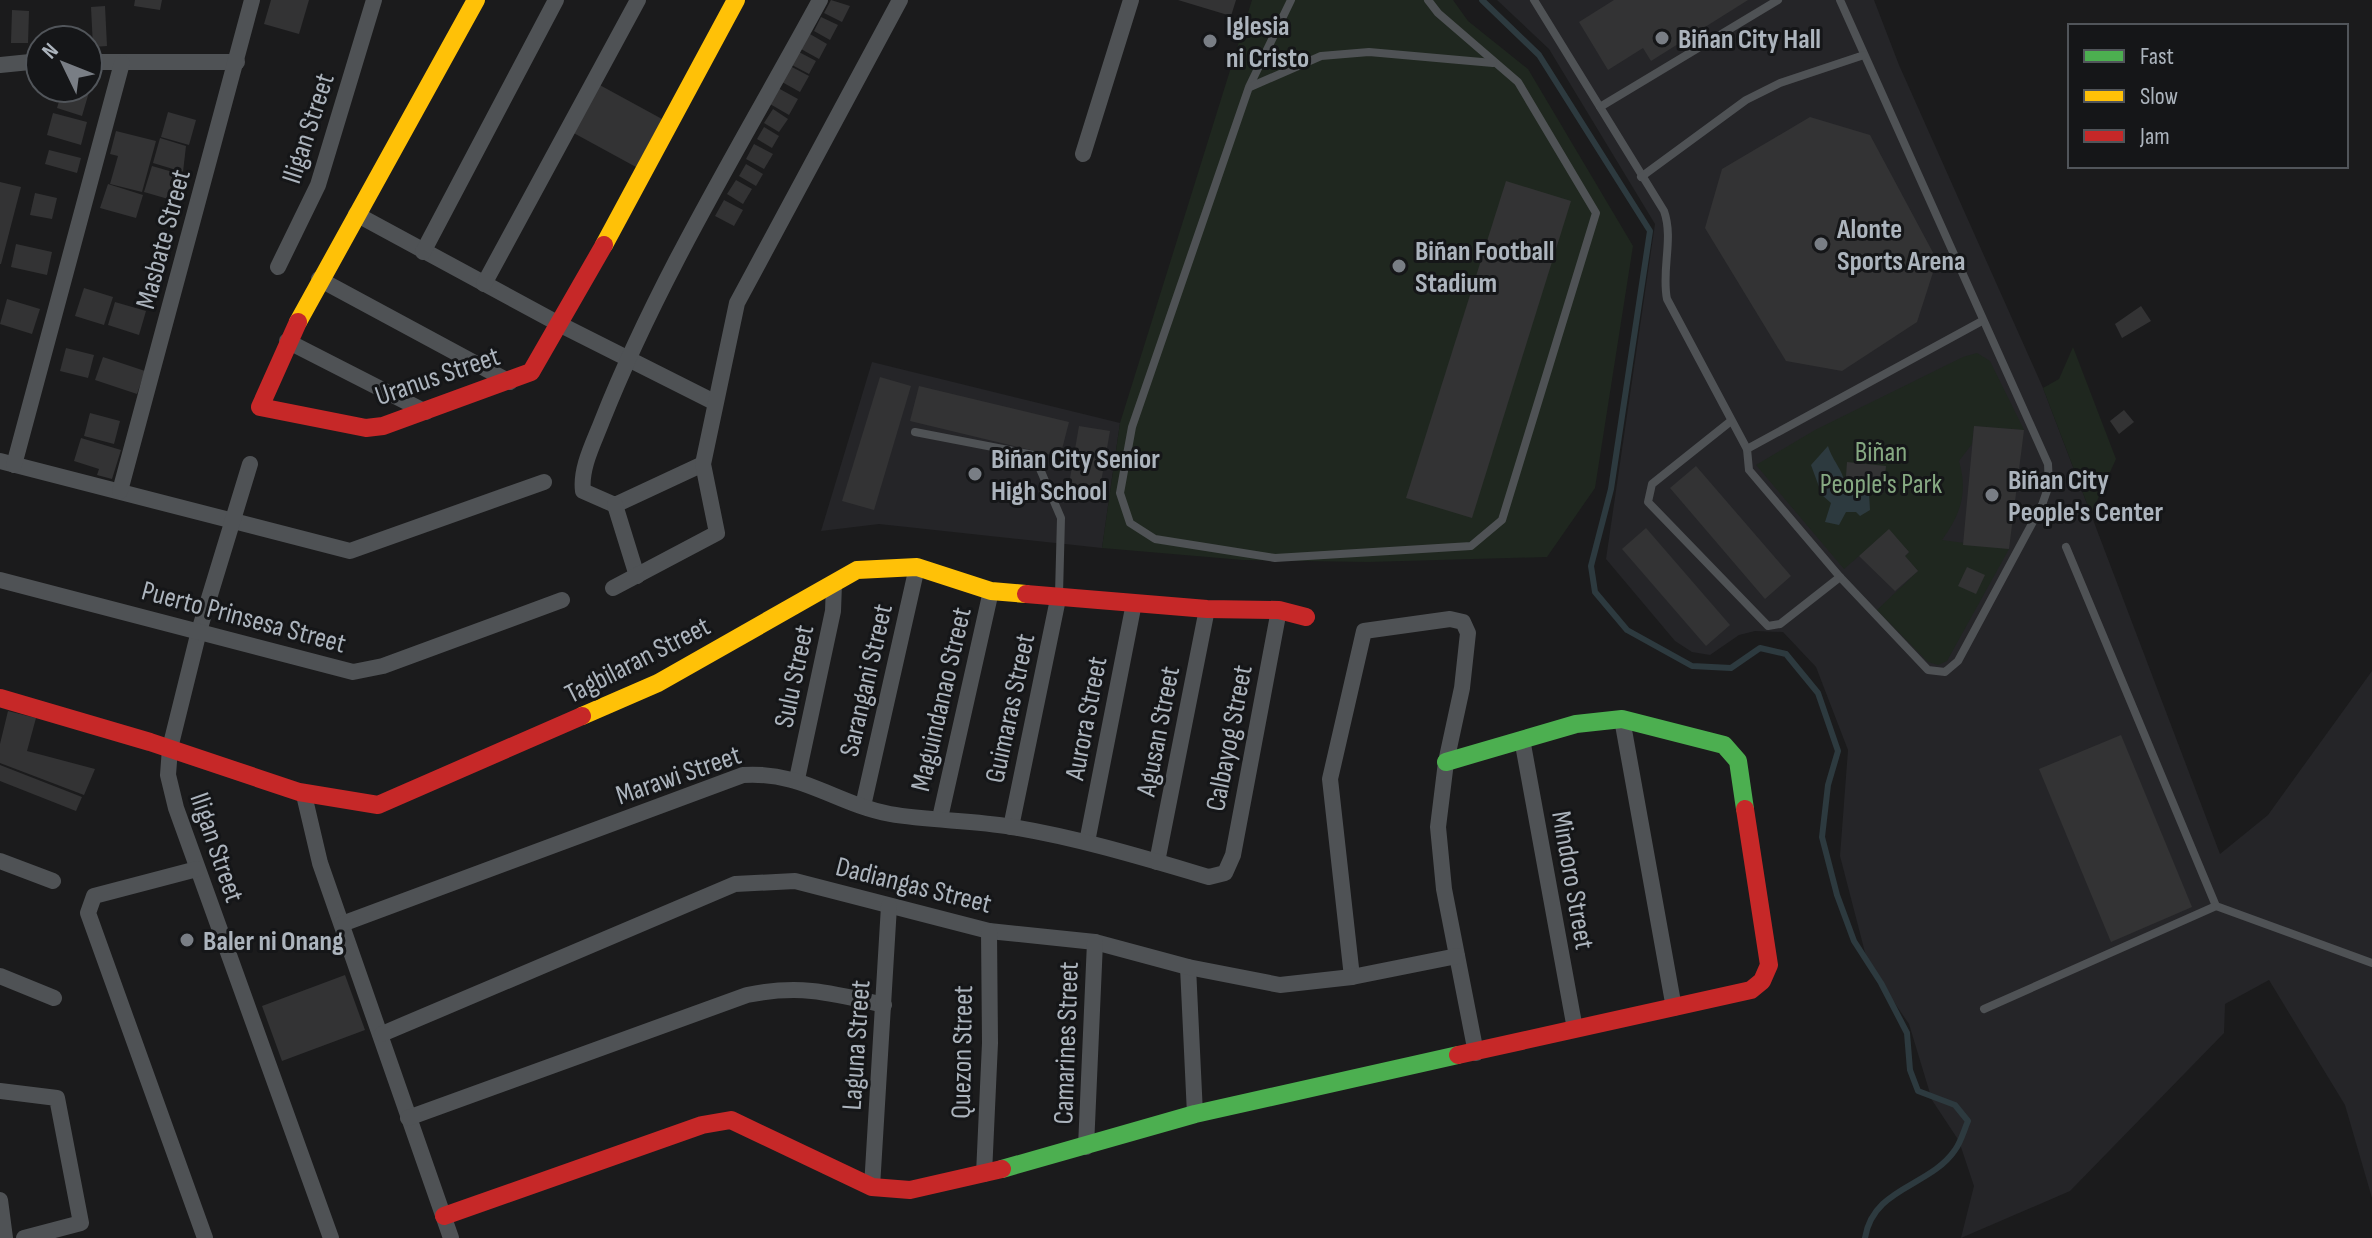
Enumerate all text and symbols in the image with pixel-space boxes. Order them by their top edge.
place label: Iglesia ni Cristo [1226,10,1309,75]
place label: Biñan City Hall [1678,23,1821,56]
north arrow [24,24,104,104]
legend [2068,24,2348,168]
marker: Biñan City Hall [1653,29,1671,47]
marker: Iglesia ni Cristo [1201,32,1219,50]
text: N [37,38,64,65]
text: Fast [2140,42,2174,71]
street label: Iligan Street [275,69,342,188]
text: Slow [2140,82,2178,111]
text: Jam [2139,122,2170,151]
street label: Masbate Street [129,166,198,313]
place label: Alonte Sports Arena [1836,213,1965,278]
place label: Biñan Football Stadium [1415,235,1554,300]
marker: Alonte Sports Arena [1812,235,1830,253]
marker: Biñan Football Stadium [1390,257,1408,275]
street label: Uranus Street [371,340,504,413]
park label: Biñan People's Park [1820,436,1943,501]
place label: Biñan City Senior High School [991,443,1160,508]
place label: Biñan City People's Center [2008,464,2164,529]
marker: Biñan City Senior High School [966,465,984,483]
marker: Biñan City People's Center [1983,486,2001,504]
street label: Puerto Prinsesa Street [138,574,349,661]
street label: Sarangani Street [833,601,900,760]
street label: Maguindanao Street [904,604,979,795]
street label: Tagbilaran Street [560,610,716,711]
street label: Sulu Street [768,622,821,731]
street label: Guimaras Street [979,631,1042,786]
street label: Aurora Street [1058,654,1115,784]
street label: Calbayog Street [1199,662,1260,814]
street label: Agusan Street [1130,664,1187,800]
street label: Marawi Street [612,739,745,812]
street label: Iligan Street [182,788,251,907]
street label: Mindoro Street [1544,809,1601,952]
street label: Dadiangas Street [832,850,995,921]
place label: Baler ni Onang [203,925,344,958]
marker: Baler ni Onang [178,931,196,949]
street label: Camarines Street [1047,961,1086,1125]
street label: Laguna Street [835,979,878,1111]
street label: Quezon Street [945,985,980,1119]

